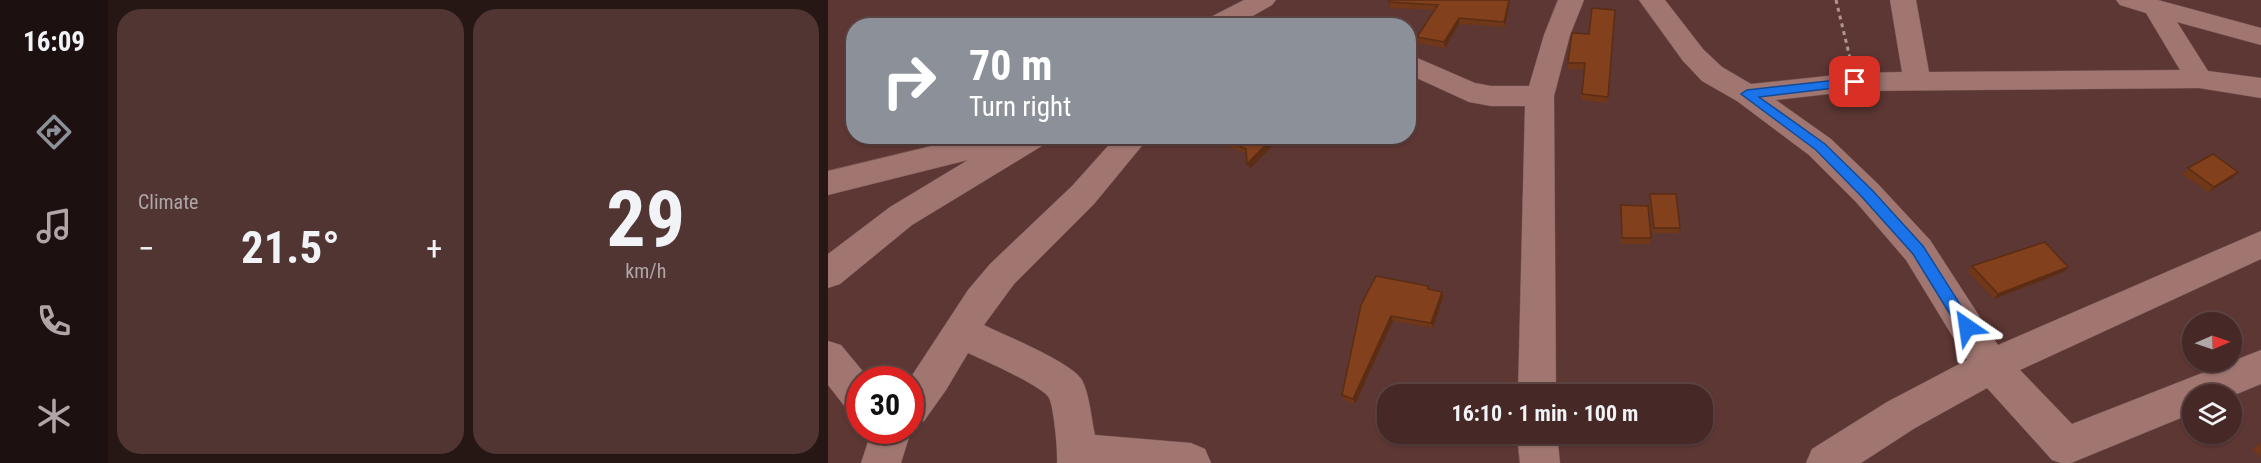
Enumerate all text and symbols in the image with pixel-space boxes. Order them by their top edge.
text: 16:09 [23,26,85,58]
text: 70 m [969,41,1052,90]
icon: right [870,42,948,120]
pin [1829,56,1880,107]
icon: arrive [1838,65,1871,98]
text: Turn right [969,91,1071,123]
icon: directions [33,111,75,153]
text: 29 [606,174,685,265]
text: Climate [138,190,198,214]
icon: music [33,205,75,247]
text: 21.5° [241,221,340,274]
text: − [138,229,155,268]
text: + [426,229,442,268]
text: km/h [625,259,666,283]
position arrow [1935,295,1999,359]
icon: phone [33,300,75,342]
north arrow [2182,312,2242,372]
map controls [2182,312,2242,444]
speed limit sign: 30 [846,366,924,444]
button: layers [2182,384,2242,444]
icon: climate [33,395,75,437]
text: 16:10 · 1 min · 100 m [1452,401,1638,426]

